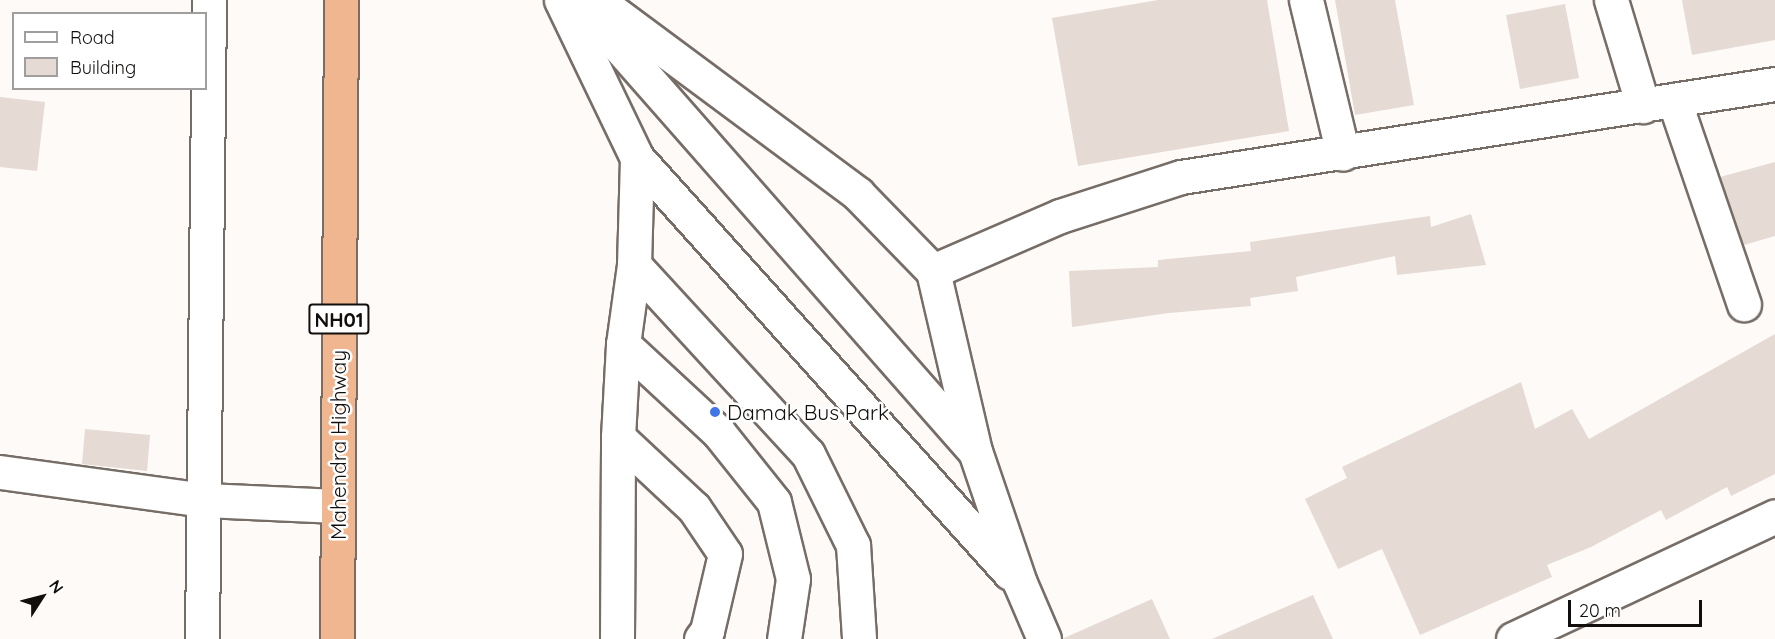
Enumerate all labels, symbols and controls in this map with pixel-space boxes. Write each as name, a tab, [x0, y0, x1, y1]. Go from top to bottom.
legend	[12, 12, 207, 90]
text: Road	[70, 26, 115, 49]
text: Building	[70, 56, 136, 79]
road number: NH01	[308, 302, 370, 336]
street label: Mahendra Highway	[325, 350, 351, 540]
place label: Damak Bus Park	[727, 399, 889, 425]
marker: Damak Bus Park	[708, 405, 722, 419]
north arrow	[12, 567, 72, 627]
text: N	[45, 576, 68, 597]
scale bar	[1571, 588, 1704, 626]
text: 20 m	[1579, 599, 1621, 622]

